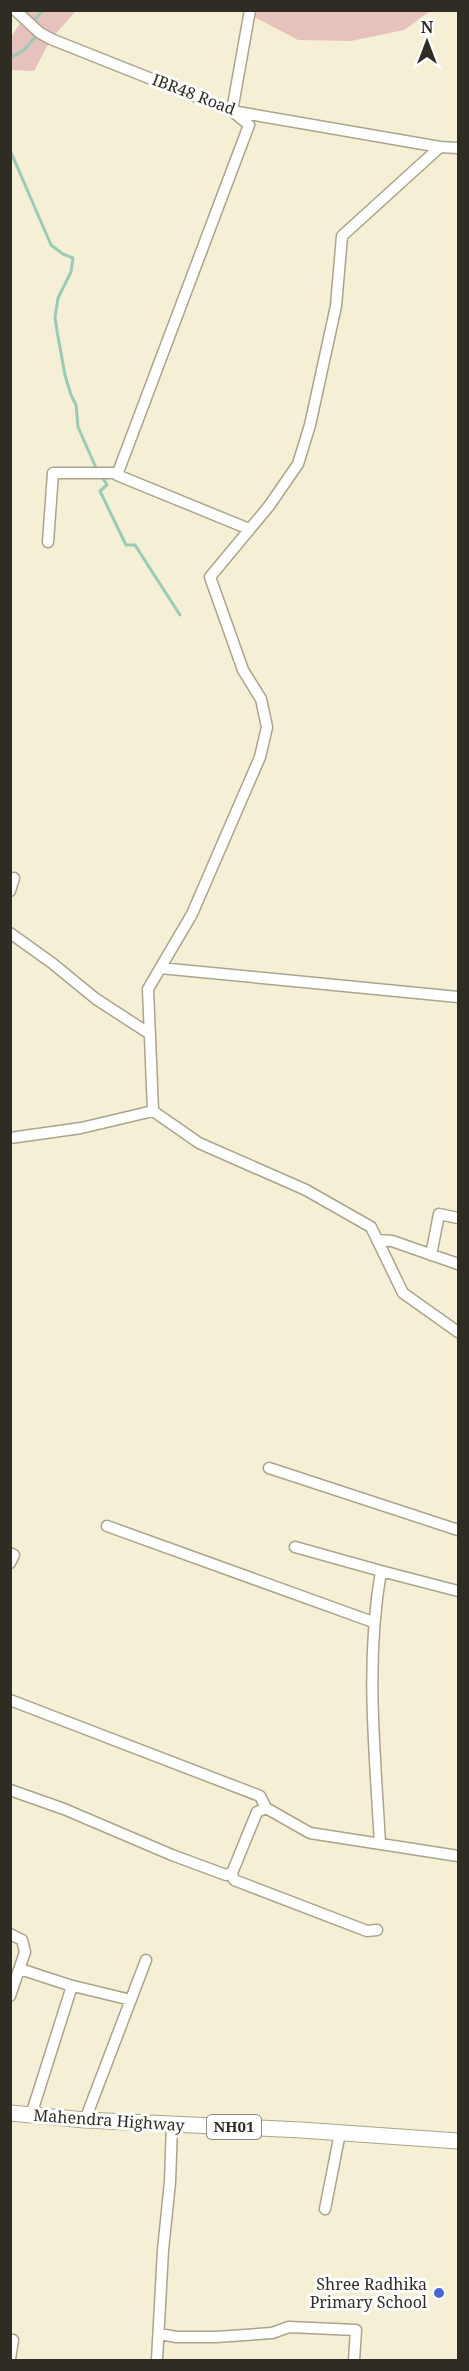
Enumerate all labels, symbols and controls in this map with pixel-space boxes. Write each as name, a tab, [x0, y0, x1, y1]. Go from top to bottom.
north arrow	[397, 12, 457, 72]
text: N	[421, 16, 434, 38]
street label: IBR48 Road	[149, 68, 239, 120]
street label: Mahendra Highway	[33, 2104, 186, 2136]
road number: NH01	[207, 2115, 261, 2139]
place label: Shree Radhika Primary School	[310, 2273, 427, 2313]
marker: Shree Radhika Primary School	[432, 2286, 446, 2300]

